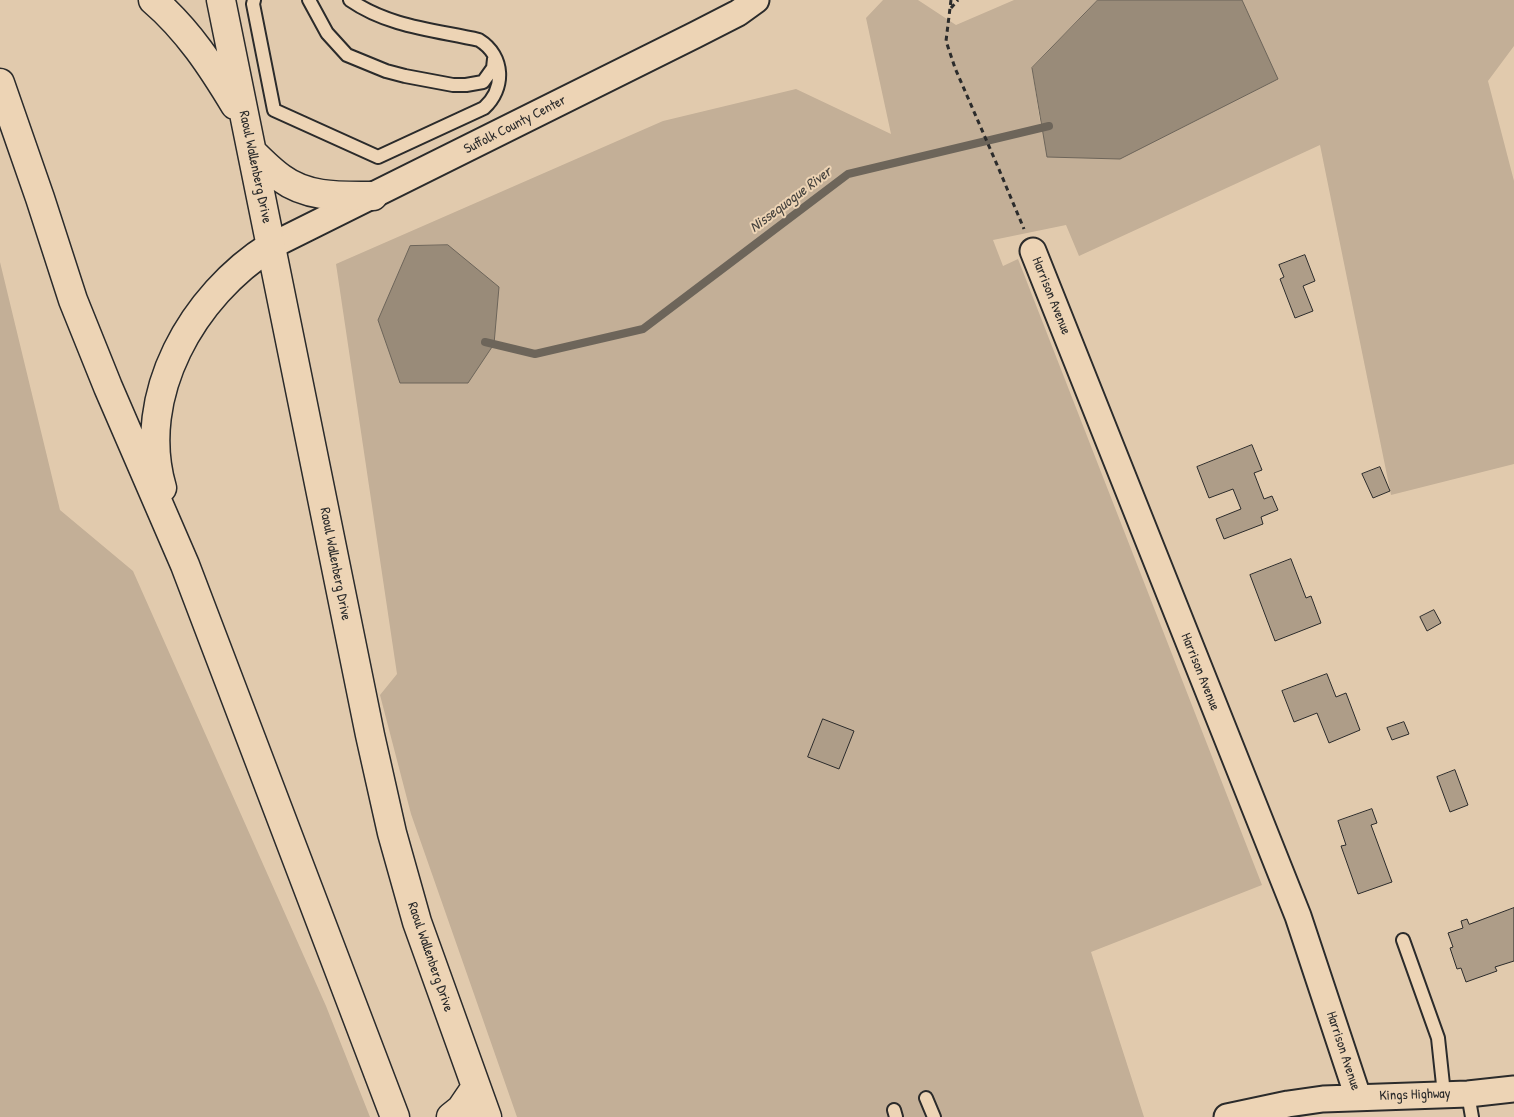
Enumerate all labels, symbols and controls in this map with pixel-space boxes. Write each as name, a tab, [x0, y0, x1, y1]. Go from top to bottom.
street label: Suffolk County Center	[461, 92, 569, 158]
street label: Raoul Wallenberg Drive	[235, 109, 275, 225]
water label: Nissequogue River	[747, 163, 835, 237]
street label: Harrison Avenue	[1028, 255, 1074, 337]
street label: Raoul Wallenberg Drive	[316, 506, 354, 622]
street label: Harrison Avenue	[1177, 631, 1223, 713]
street label: Raoul Wallenberg Drive	[403, 900, 457, 1014]
street label: Harrison Avenue	[1322, 1009, 1364, 1093]
street label: Kings Highway	[1379, 1085, 1451, 1105]

